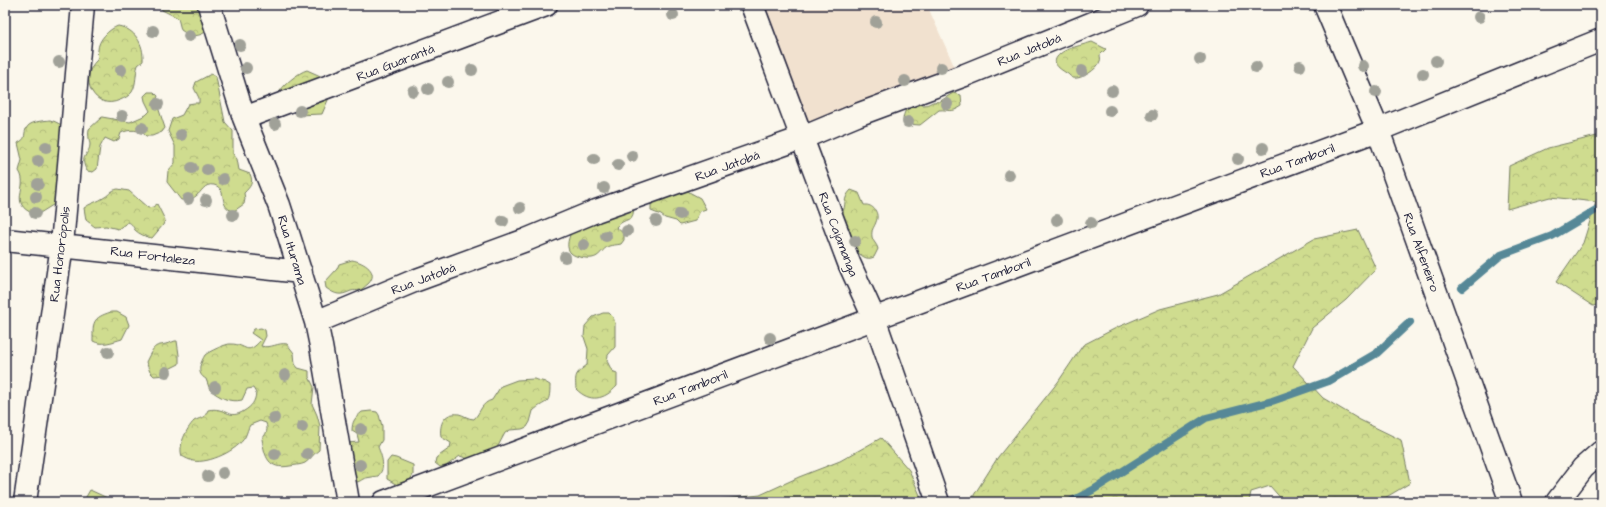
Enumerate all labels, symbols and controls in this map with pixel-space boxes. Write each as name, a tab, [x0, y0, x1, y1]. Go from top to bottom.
street label: Rua Jatobá	[995, 29, 1064, 71]
street label: Rua Guarantá	[354, 40, 437, 86]
street label: Rua Tamboril	[1257, 139, 1337, 183]
street label: Rua Jatobá	[692, 146, 763, 186]
street label: Rua Cajamanga	[813, 190, 863, 280]
street label: Rua Honorópolis	[45, 205, 75, 303]
street label: Rua Alfeneiro	[1398, 210, 1444, 295]
street label: Rua Iturama	[273, 213, 311, 288]
street label: Rua Fortaleza	[110, 242, 197, 270]
street label: Rua Tamboril	[953, 253, 1033, 297]
street label: Rua Jatobá	[389, 258, 459, 299]
street label: Rua Tamboril	[651, 365, 730, 410]

